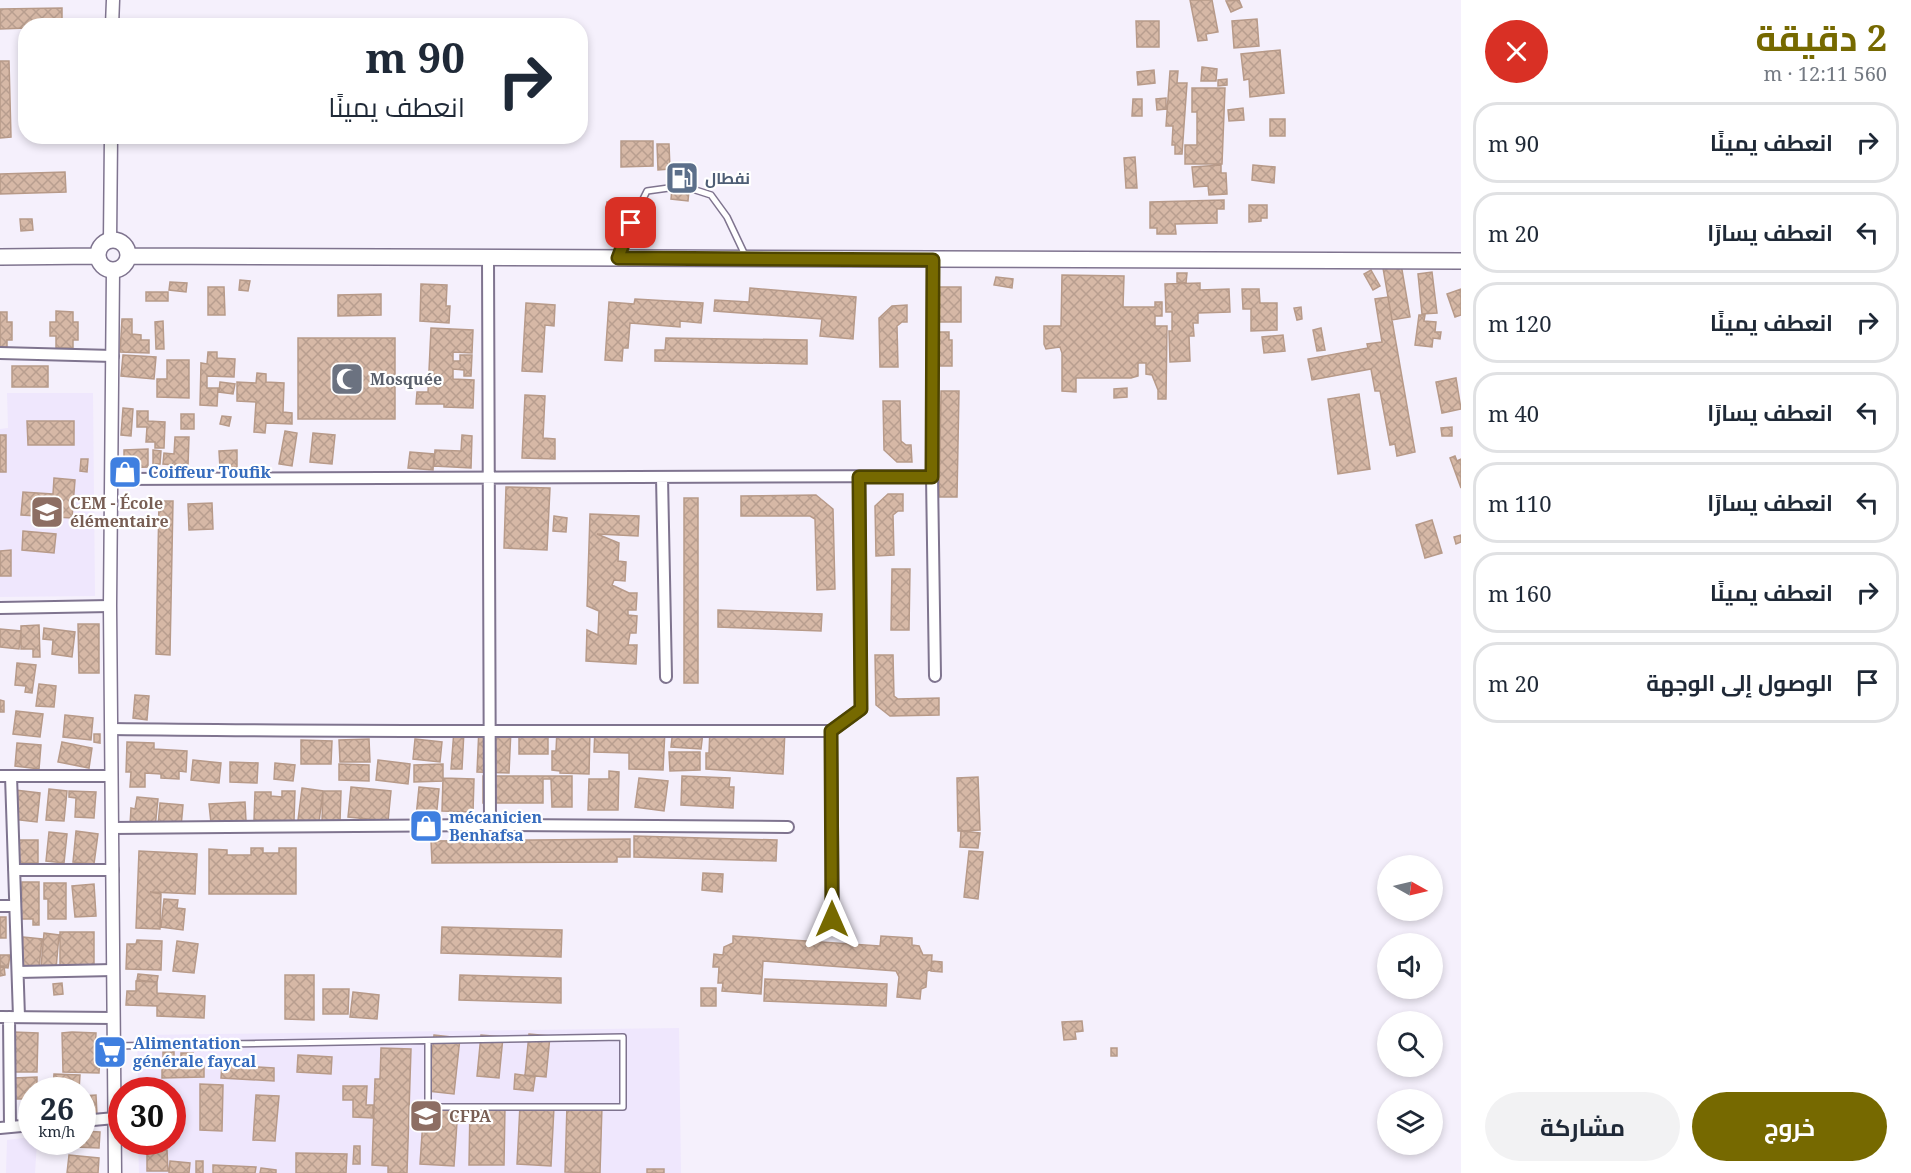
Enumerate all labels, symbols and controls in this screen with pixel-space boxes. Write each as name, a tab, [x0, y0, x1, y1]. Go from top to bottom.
text: 2 دقيقة	[1756, 13, 1887, 62]
button: close	[1485, 20, 1548, 83]
text: 90 m	[365, 28, 465, 85]
icon: right	[486, 42, 564, 120]
text: 560 m · 12:11	[1764, 60, 1887, 87]
text: انعطف يمينًا	[328, 88, 465, 125]
icon: right	[1851, 126, 1884, 159]
text: انعطف يمينًا	[1710, 127, 1833, 157]
text: 90 m	[1488, 128, 1539, 158]
fuel station icon: نفطال	[664, 160, 700, 196]
place label: نفطال	[705, 167, 750, 189]
pin	[605, 197, 656, 248]
icon: arrive	[614, 206, 647, 239]
icon: left	[1851, 216, 1884, 249]
text: انعطف يسارًا	[1707, 217, 1833, 247]
text: 20 m	[1488, 218, 1539, 248]
icon: right	[1851, 306, 1884, 339]
text: انعطف يمينًا	[1710, 307, 1833, 337]
text: 120 m	[1488, 308, 1551, 338]
mosque icon: Mosquée	[329, 361, 365, 397]
place label: Mosquée	[370, 368, 442, 390]
icon: left	[1851, 396, 1884, 429]
text: انعطف يسارًا	[1707, 397, 1833, 427]
text: 40 m	[1488, 398, 1539, 428]
shop icon: Coiffeur Toufik	[107, 454, 143, 490]
place label: Coiffeur Toufik	[148, 461, 272, 483]
icon: left	[1851, 486, 1884, 519]
text: انعطف يسارًا	[1707, 487, 1833, 517]
text: 110 m	[1488, 488, 1551, 518]
place label: CEM - École élémentaire	[70, 492, 169, 532]
school or university icon: CEM - École élémentaire	[29, 494, 65, 530]
icon: right	[1851, 576, 1884, 609]
text: انعطف يمينًا	[1710, 577, 1833, 607]
text: 160 m	[1488, 578, 1551, 608]
icon: arrive	[1851, 666, 1884, 699]
text: الوصول إلى الوجهة	[1646, 667, 1833, 697]
text: 20 m	[1488, 668, 1539, 698]
place label: mécanicien Benhafsa	[449, 806, 542, 846]
shop icon: mécanicien Benhafsa	[408, 808, 444, 844]
north arrow	[1377, 855, 1443, 921]
map controls	[1377, 855, 1443, 1155]
position arrow	[800, 887, 864, 951]
button: sound	[1377, 933, 1443, 999]
button: search	[1377, 1011, 1443, 1077]
place label: Alimentation générale faycal	[133, 1032, 257, 1072]
supermarket icon: Alimentation générale faycal	[92, 1034, 128, 1070]
speed limit sign: 30	[108, 1077, 186, 1155]
text: 26	[40, 1088, 74, 1129]
button: layers	[1377, 1089, 1443, 1155]
button: مشاركة	[1485, 1092, 1680, 1161]
button: خروج	[1692, 1092, 1887, 1161]
school or university icon: CFPA	[408, 1098, 444, 1134]
place label: CFPA	[449, 1105, 492, 1127]
text: km/h	[39, 1121, 75, 1141]

